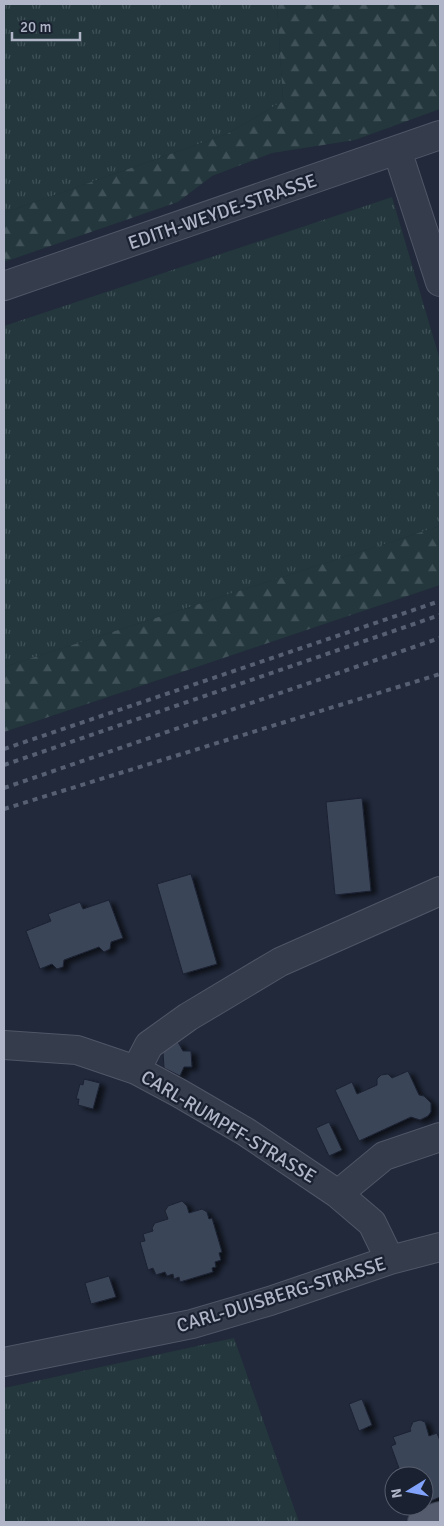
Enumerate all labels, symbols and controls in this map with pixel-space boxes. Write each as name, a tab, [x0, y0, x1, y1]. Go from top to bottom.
scale bar	[12, 10, 80, 42]
text: 20 m	[20, 18, 51, 36]
street label: EDITH-WEYDE-STRASSE	[125, 168, 320, 256]
street label: CARL-RUMPFF-STRASSE	[136, 1065, 321, 1189]
street label: CARL-DUISBERG-STRASSE	[174, 1252, 389, 1338]
north arrow	[384, 1466, 434, 1516]
text: N	[387, 1487, 406, 1499]

